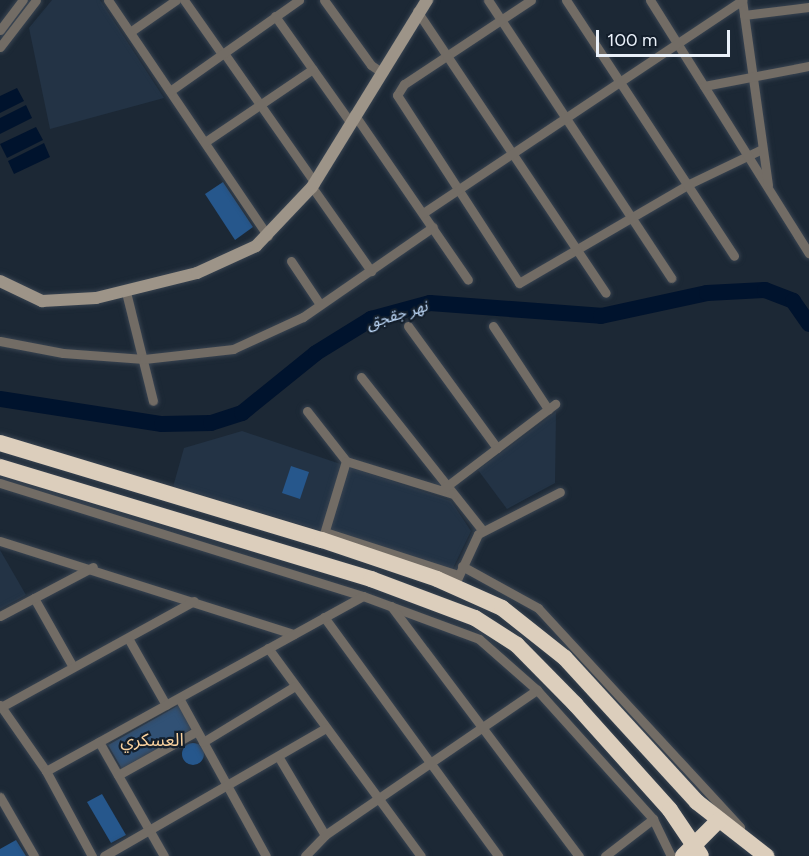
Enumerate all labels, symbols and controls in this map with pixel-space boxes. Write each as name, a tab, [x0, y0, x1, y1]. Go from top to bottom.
scale bar	[599, 18, 732, 56]
text: 100 m	[607, 29, 657, 51]
water label: نهر جقجق	[364, 297, 430, 333]
district label: العسكري	[120, 729, 184, 751]

